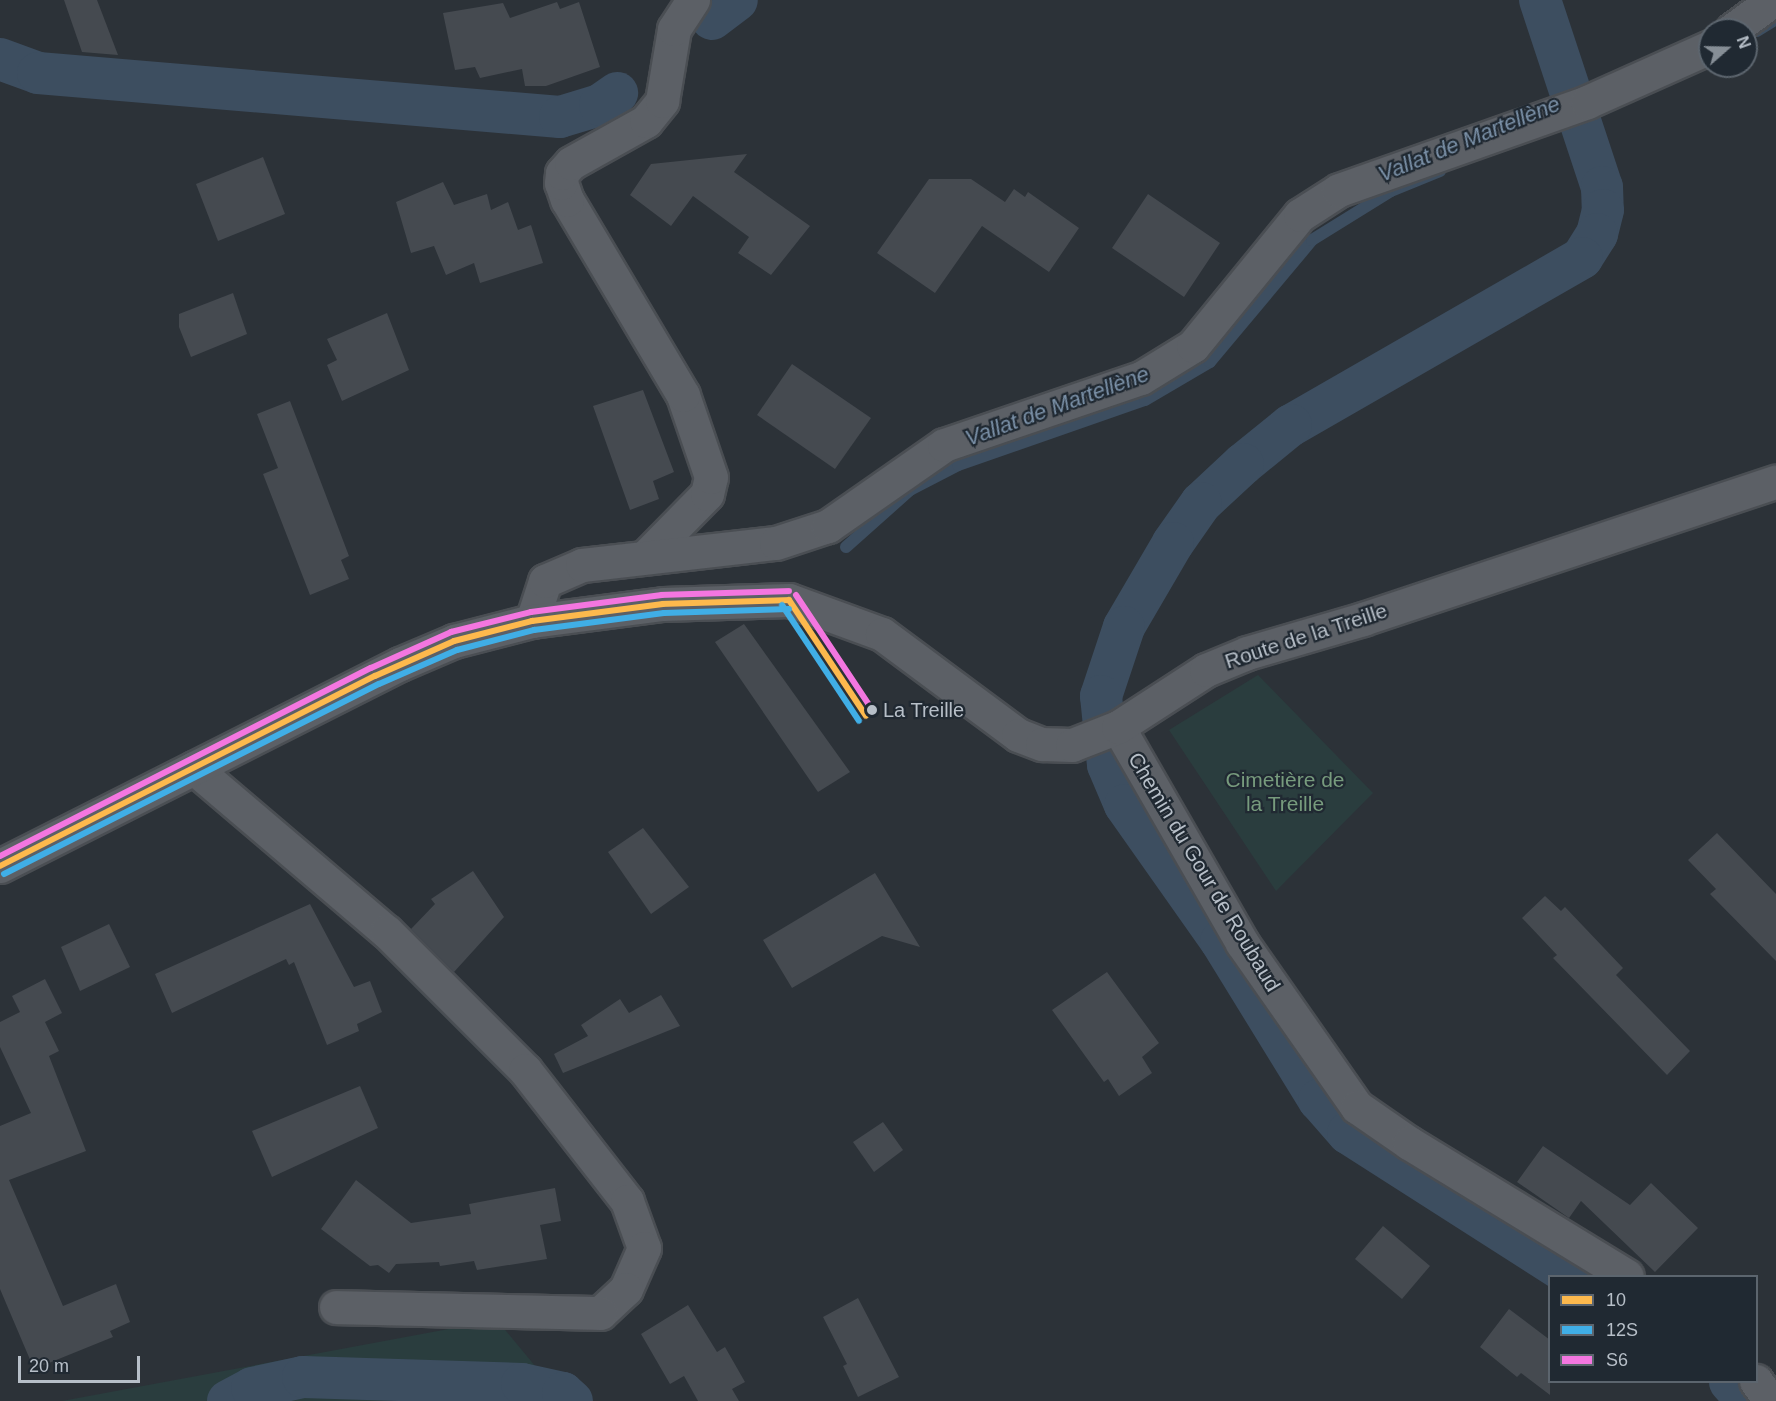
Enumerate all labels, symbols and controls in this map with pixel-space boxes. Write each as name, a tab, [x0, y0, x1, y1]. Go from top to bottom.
north arrow	[1698, 18, 1758, 78]
text: N	[1734, 34, 1753, 51]
water label: Vallat de Martellène	[1374, 90, 1564, 188]
water label: Vallat de Martellène	[962, 360, 1152, 452]
street label: Route de la Treille	[1221, 598, 1391, 674]
place label: La Treille	[883, 698, 965, 722]
marker: La Treille	[866, 704, 878, 716]
street label: Chemin du Gour de Roubaud	[1123, 748, 1285, 996]
park label: Cimetière de la Treille	[1225, 767, 1345, 817]
legend	[1548, 1275, 1758, 1383]
text: 10	[1606, 1290, 1626, 1310]
text: 12S	[1606, 1320, 1638, 1340]
scale bar	[21, 1344, 142, 1382]
text: S6	[1606, 1350, 1628, 1370]
text: 20 m	[29, 1356, 69, 1376]

